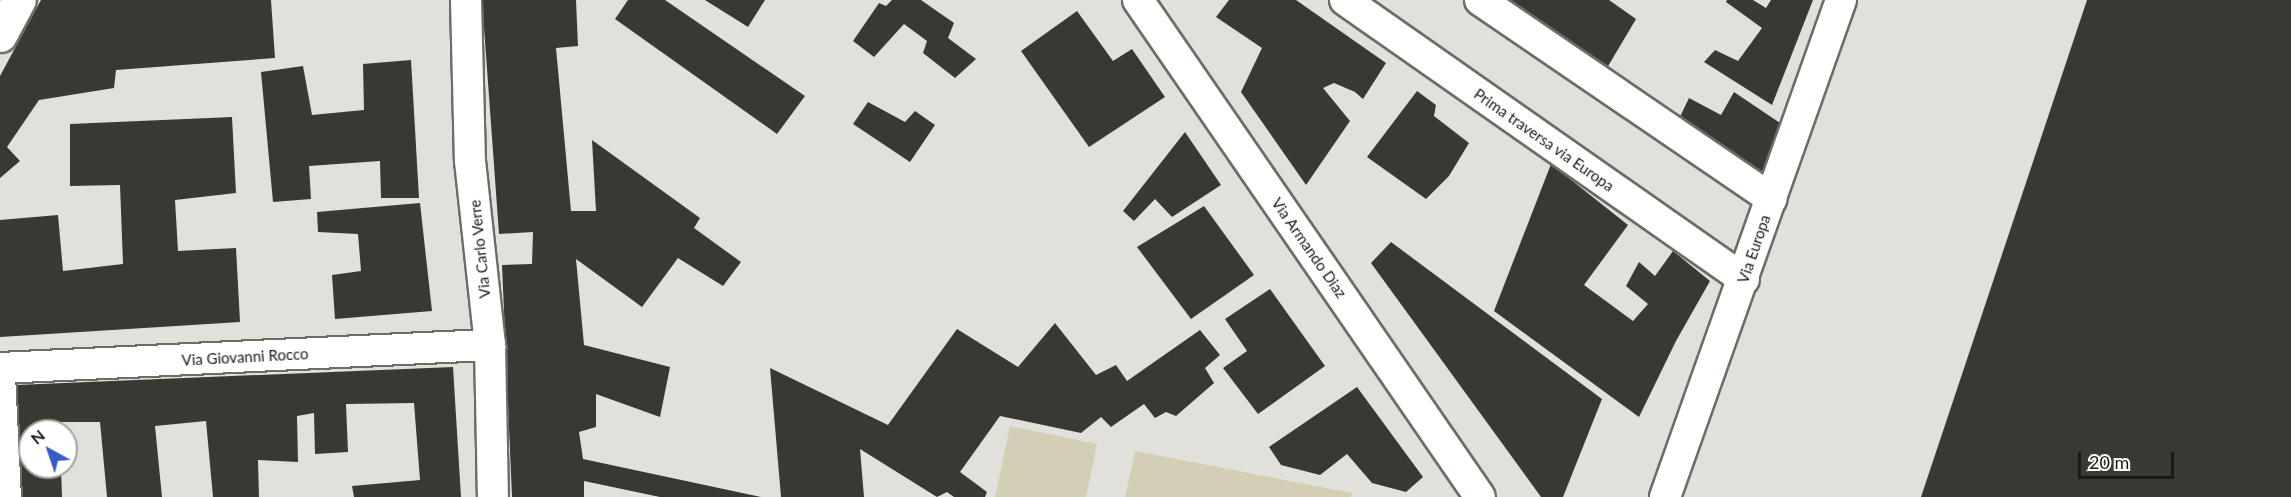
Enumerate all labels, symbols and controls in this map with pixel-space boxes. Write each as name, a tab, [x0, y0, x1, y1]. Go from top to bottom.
street label: Prima traversa via Europa	[1470, 85, 1618, 195]
street label: Via Armando Diaz	[1268, 194, 1350, 302]
street label: Via Carlo Verre	[466, 199, 494, 299]
street label: Via Europa	[1734, 212, 1774, 286]
street label: Via Giovanni Rocco	[181, 345, 309, 369]
north arrow	[18, 419, 78, 479]
text: N	[27, 425, 48, 448]
scale bar	[2081, 440, 2177, 478]
text: 20 m	[2089, 451, 2129, 473]

